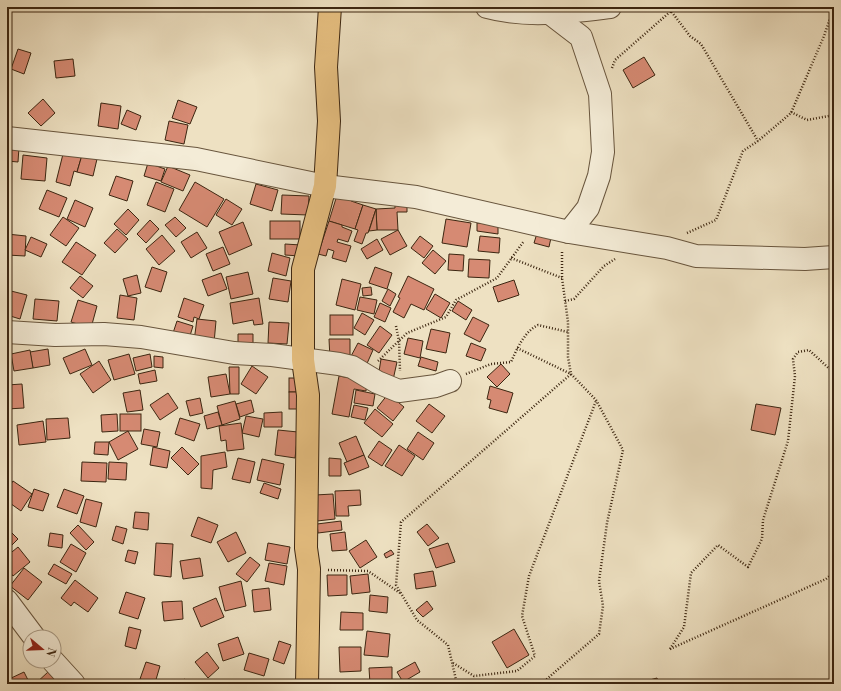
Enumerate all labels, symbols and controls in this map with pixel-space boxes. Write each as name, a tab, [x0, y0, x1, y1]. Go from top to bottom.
north arrow	[22, 629, 62, 669]
text: N	[42, 646, 59, 659]

